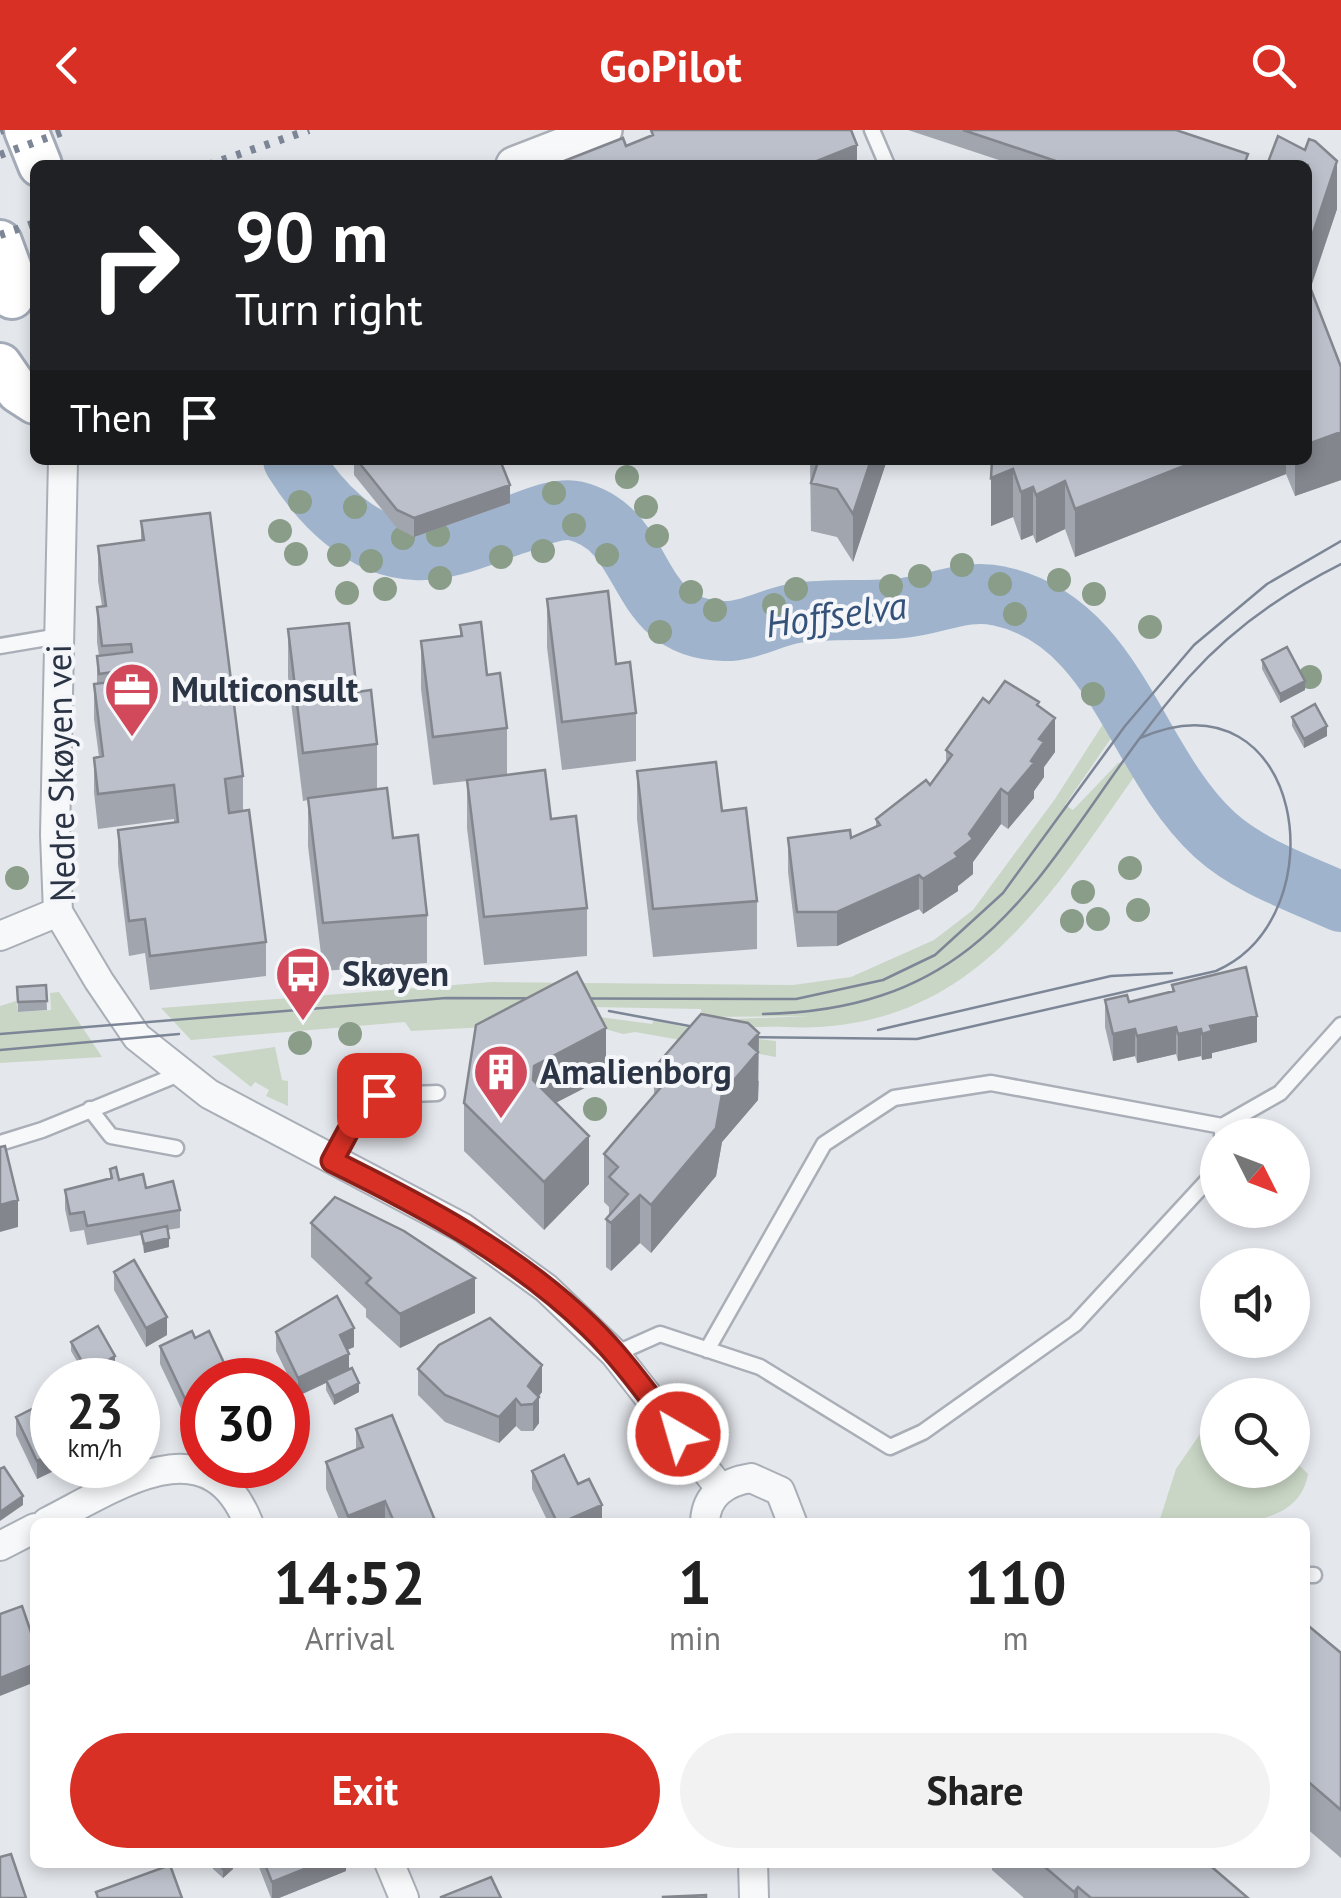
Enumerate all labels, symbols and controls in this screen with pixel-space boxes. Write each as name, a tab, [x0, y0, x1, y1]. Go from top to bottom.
text: GoPilot	[599, 36, 742, 94]
icon: back	[40, 38, 95, 93]
icon: search	[1246, 38, 1301, 93]
text: 90 m	[235, 191, 388, 281]
icon: right	[70, 200, 200, 330]
text: Turn right	[235, 279, 423, 337]
icon: arrive	[172, 390, 227, 445]
text: Then	[70, 393, 152, 442]
water label: Hoffselva	[762, 579, 910, 648]
street label: Nedre Skøyen vei	[35, 644, 85, 902]
office icon: Multiconsult	[102, 660, 162, 739]
place label: Multiconsult	[171, 666, 359, 712]
bus stop icon: Skøyen	[273, 944, 333, 1023]
place label: Skøyen	[342, 950, 449, 996]
building icon: Amalienborg	[471, 1042, 531, 1121]
place label: Amalienborg	[540, 1048, 732, 1094]
pin	[337, 1053, 422, 1138]
icon: arrive	[352, 1068, 407, 1123]
north arrow	[1200, 1118, 1310, 1228]
map controls	[1200, 1118, 1310, 1488]
button: sound	[1200, 1248, 1310, 1358]
speed limit sign: 30	[180, 1358, 310, 1488]
text: 23	[67, 1378, 123, 1443]
button: search	[1200, 1378, 1310, 1488]
position arrow	[626, 1382, 730, 1486]
text: km/h	[68, 1432, 122, 1464]
text: 14:52	[273, 1543, 426, 1621]
text: 1	[678, 1543, 712, 1621]
text: 110	[965, 1543, 1067, 1621]
text: Arrival	[305, 1617, 394, 1659]
text: min	[669, 1617, 721, 1659]
text: m	[1003, 1617, 1029, 1659]
button: Exit	[70, 1733, 660, 1848]
button: Share	[680, 1733, 1270, 1848]

